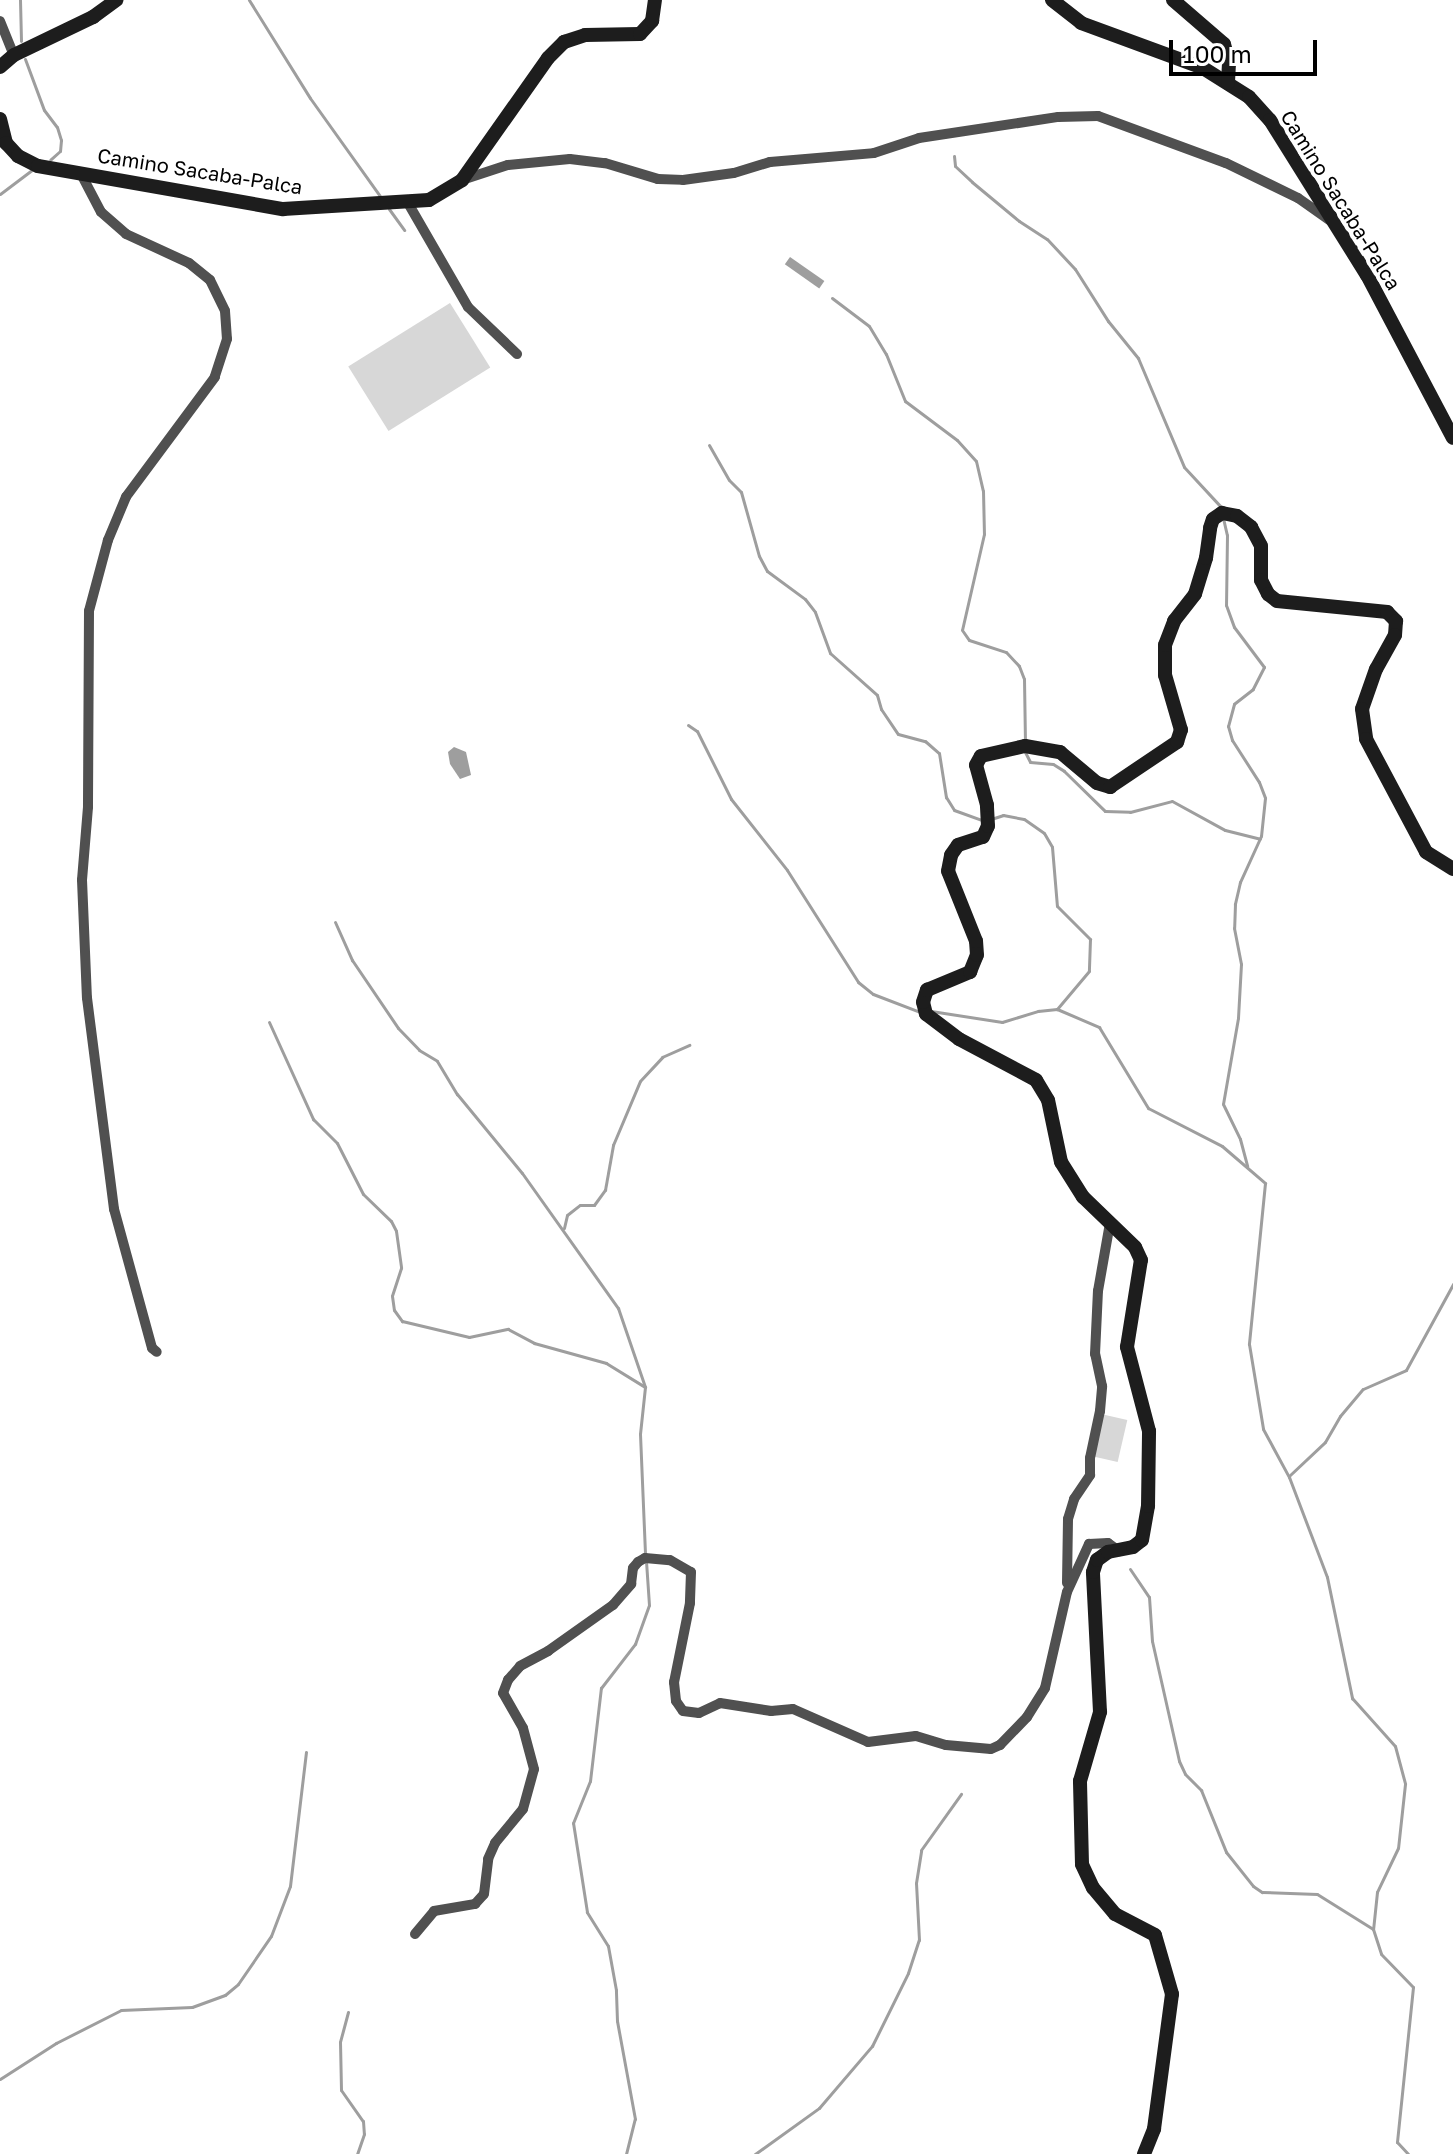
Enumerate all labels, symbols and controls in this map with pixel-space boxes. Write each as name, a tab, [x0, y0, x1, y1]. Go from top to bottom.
scale bar	[1173, 24, 1321, 74]
text: 100 m	[1183, 39, 1252, 68]
street label: Camino Sacaba-Palca	[1276, 106, 1406, 294]
street label: Camino Sacaba-Palca	[96, 143, 304, 199]

